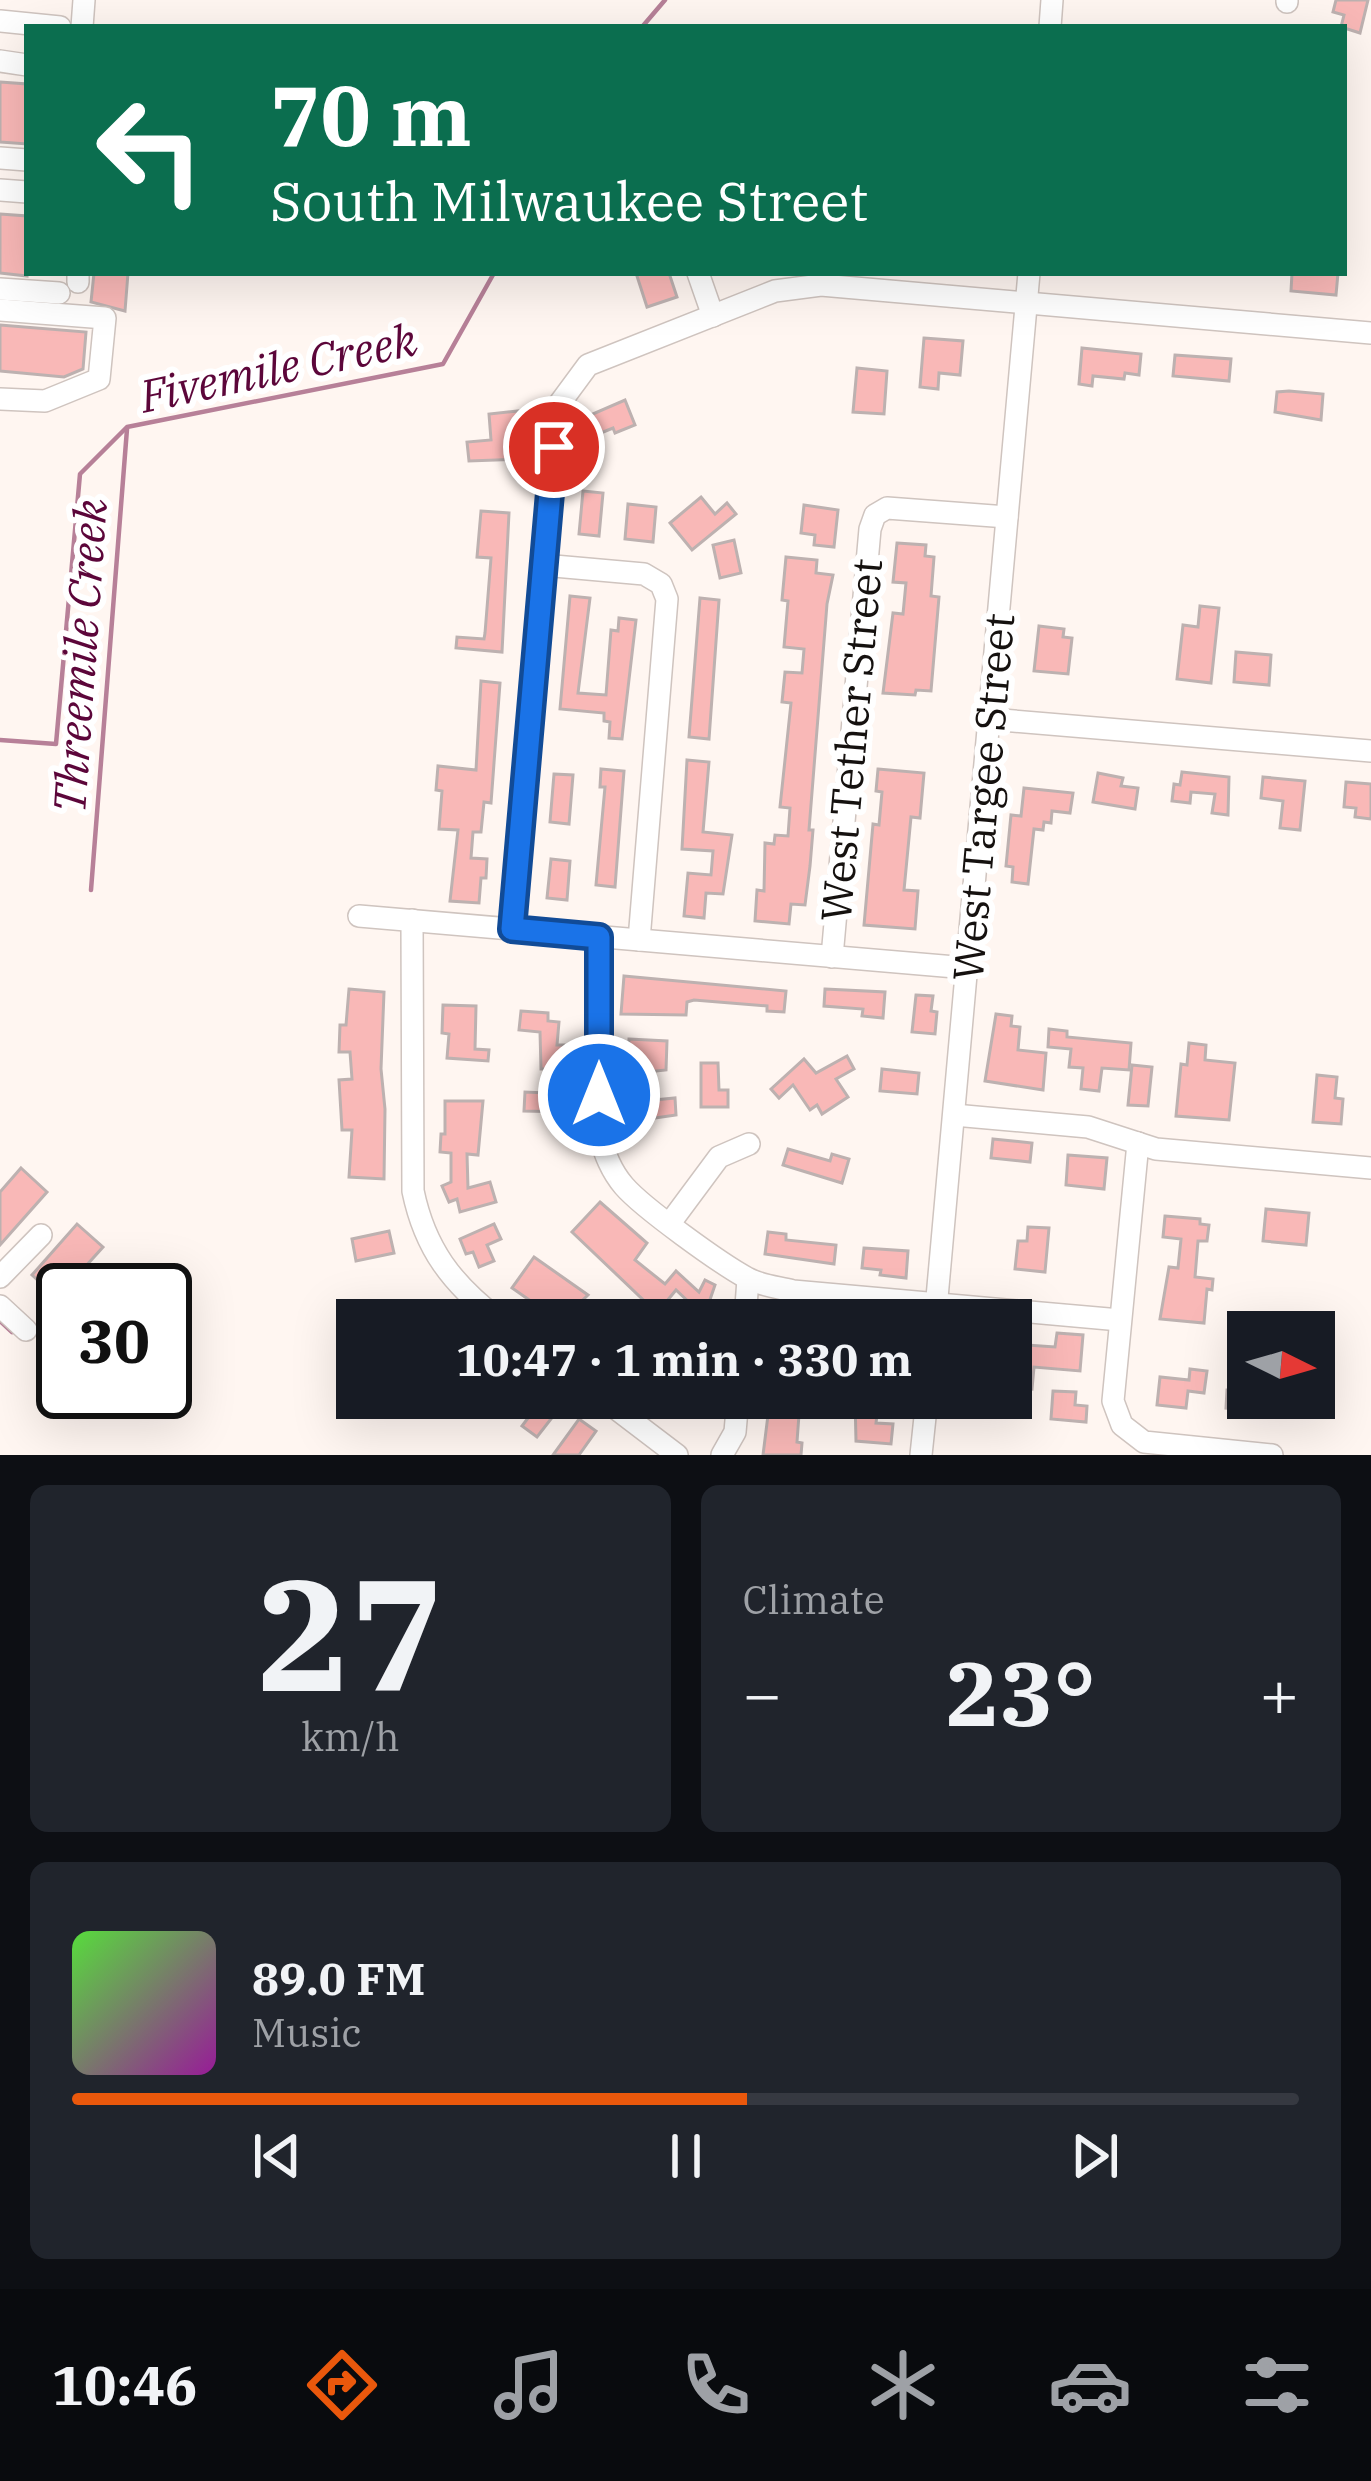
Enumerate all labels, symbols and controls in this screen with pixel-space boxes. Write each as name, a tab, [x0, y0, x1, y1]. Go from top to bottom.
text: 70 m	[270, 60, 472, 169]
icon: left	[72, 72, 228, 228]
text: South Milwaukee Street	[270, 166, 868, 236]
water label: Fivemile Creek	[133, 309, 422, 425]
pin	[503, 396, 605, 498]
icon: arrive	[521, 414, 587, 480]
water label: Threemile Creek	[39, 497, 119, 815]
street label: West Tether Street	[808, 556, 894, 924]
street label: West Targee Street	[940, 611, 1026, 983]
position arrow	[536, 1032, 662, 1158]
speed limit sign: 30	[36, 1263, 192, 1419]
north arrow	[1227, 1311, 1335, 1419]
map controls	[1227, 1311, 1335, 1419]
text: 10:47 · 1 min · 330 m	[456, 1330, 912, 1388]
text: 27	[257, 1531, 444, 1734]
text: Climate	[743, 1574, 885, 1625]
text: 23°	[946, 1634, 1096, 1751]
text: −	[743, 1650, 782, 1736]
text: +	[1259, 1650, 1299, 1736]
text: km/h	[301, 1711, 400, 1762]
text: 89.0 FM	[252, 1949, 425, 2007]
text: Music	[252, 2007, 362, 2058]
icon: previous	[244, 2123, 310, 2189]
icon: pause	[653, 2123, 719, 2189]
icon: next	[1062, 2123, 1128, 2189]
icon: directions	[300, 2343, 384, 2427]
icon: music	[487, 2343, 571, 2427]
icon: phone	[674, 2343, 758, 2427]
icon: climate	[861, 2343, 945, 2427]
icon: car	[1048, 2343, 1132, 2427]
icon: filters	[1235, 2343, 1319, 2427]
text: 10:46	[52, 2350, 197, 2420]

